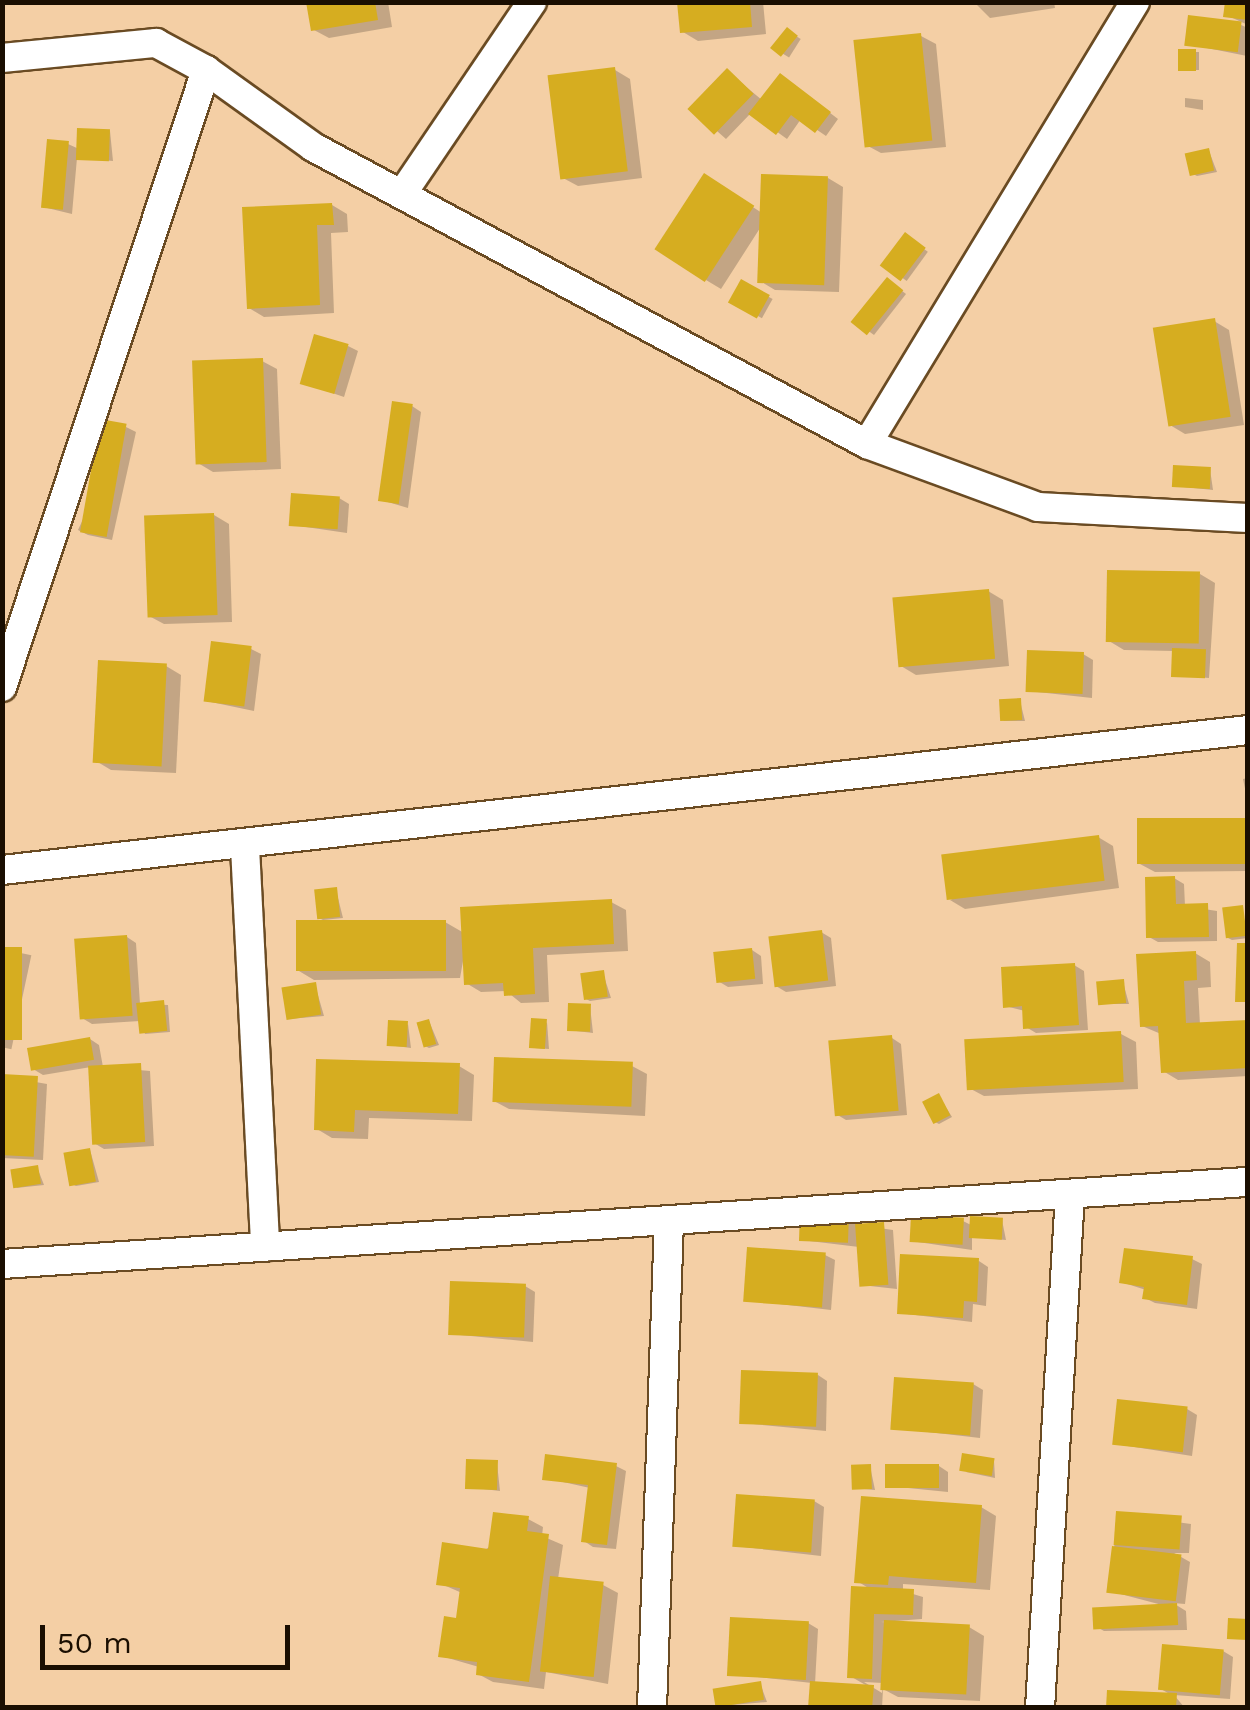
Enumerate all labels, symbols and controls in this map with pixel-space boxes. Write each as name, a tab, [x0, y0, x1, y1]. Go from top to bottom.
scale bar	[45, 1605, 295, 1667]
text: 50 m	[57, 1625, 132, 1660]

